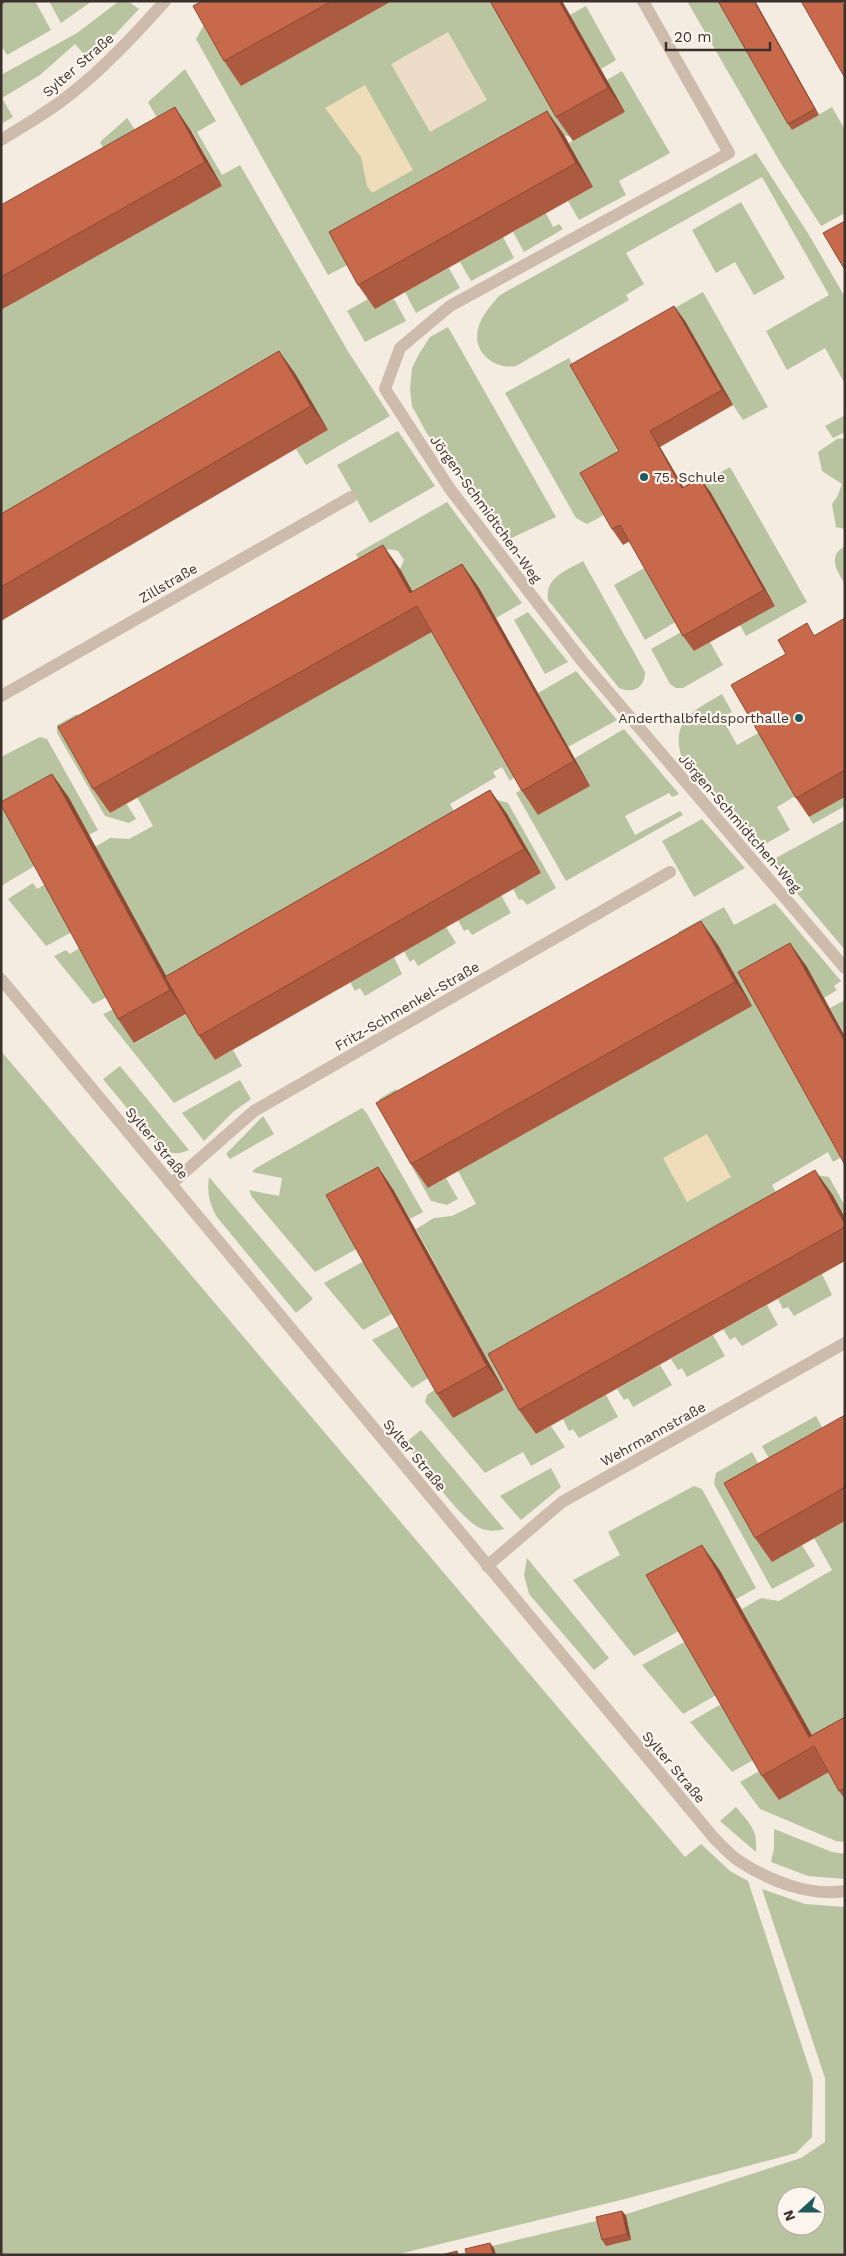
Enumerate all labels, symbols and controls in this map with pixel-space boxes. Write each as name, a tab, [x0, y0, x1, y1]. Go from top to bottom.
scale bar	[666, 20, 770, 52]
text: 20 m	[674, 28, 712, 46]
street label: Sylter Straße	[39, 30, 117, 100]
street label: Jörgen-Schmidtchen-Weg	[427, 432, 545, 586]
place label: 75. Schule	[654, 469, 725, 485]
marker: 75. Schule	[638, 471, 650, 483]
street label: Zillstraße	[136, 560, 200, 606]
place label: Anderthalbfeldsporthalle	[618, 710, 789, 726]
marker: Anderthalbfeldsporthalle	[793, 712, 805, 724]
street label: Jörgen-Schmidtchen-Weg	[676, 751, 805, 896]
street label: Fritz-Schmenkel-Straße	[332, 958, 482, 1054]
street label: Sylter Straße	[122, 1104, 192, 1182]
street label: Wehrmannstraße	[598, 1399, 708, 1469]
street label: Sylter Straße	[380, 1416, 450, 1494]
street label: Sylter Straße	[639, 1728, 709, 1806]
north arrow	[776, 2186, 826, 2236]
text: N	[780, 2208, 798, 2223]

